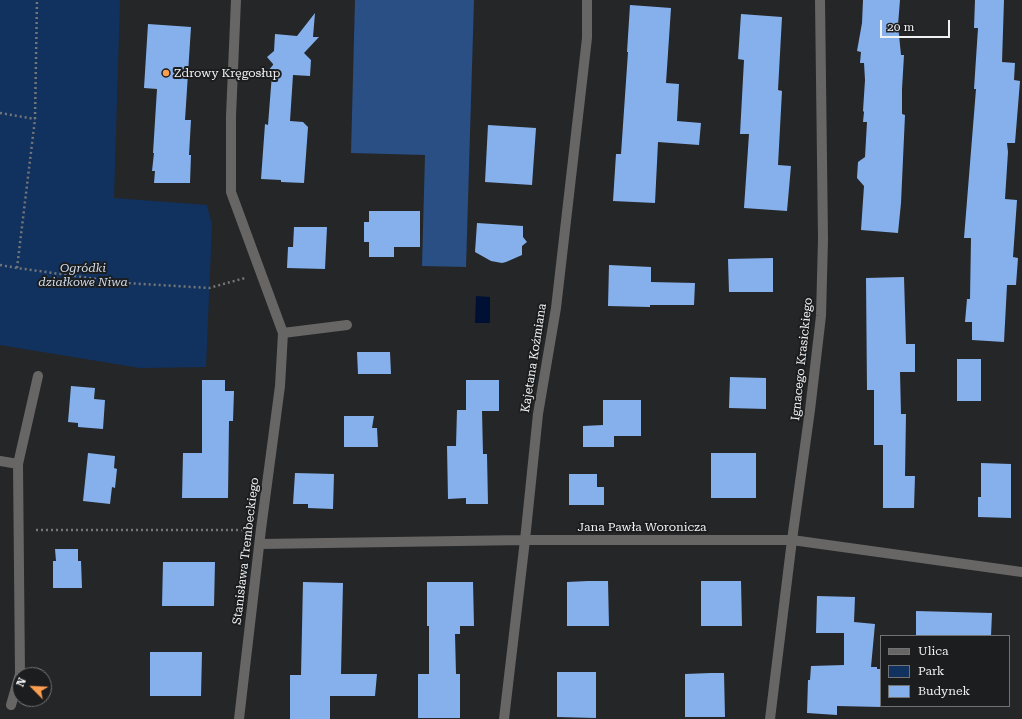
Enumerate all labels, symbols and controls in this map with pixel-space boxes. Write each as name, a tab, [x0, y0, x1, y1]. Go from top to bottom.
scale bar	[882, 12, 952, 38]
text: 20 m	[887, 20, 914, 34]
place label: Zdrowy Kręgosłup	[174, 66, 280, 80]
marker: Zdrowy Kręgosłup	[161, 68, 171, 78]
park label: Ogródki działkowe Niwa	[38, 261, 128, 289]
street label: Ignacego Krasickiego	[788, 297, 816, 421]
street label: Kajetana Koźmiana	[518, 302, 550, 414]
street label: Stanisława Trembeckiego	[230, 477, 262, 625]
street label: Jana Pawła Woronicza	[578, 520, 706, 534]
legend	[880, 635, 1010, 707]
text: Ulica	[918, 644, 948, 658]
text: Park	[918, 664, 944, 678]
north arrow	[12, 667, 52, 707]
text: N	[14, 676, 29, 689]
text: Budynek	[918, 684, 970, 698]

